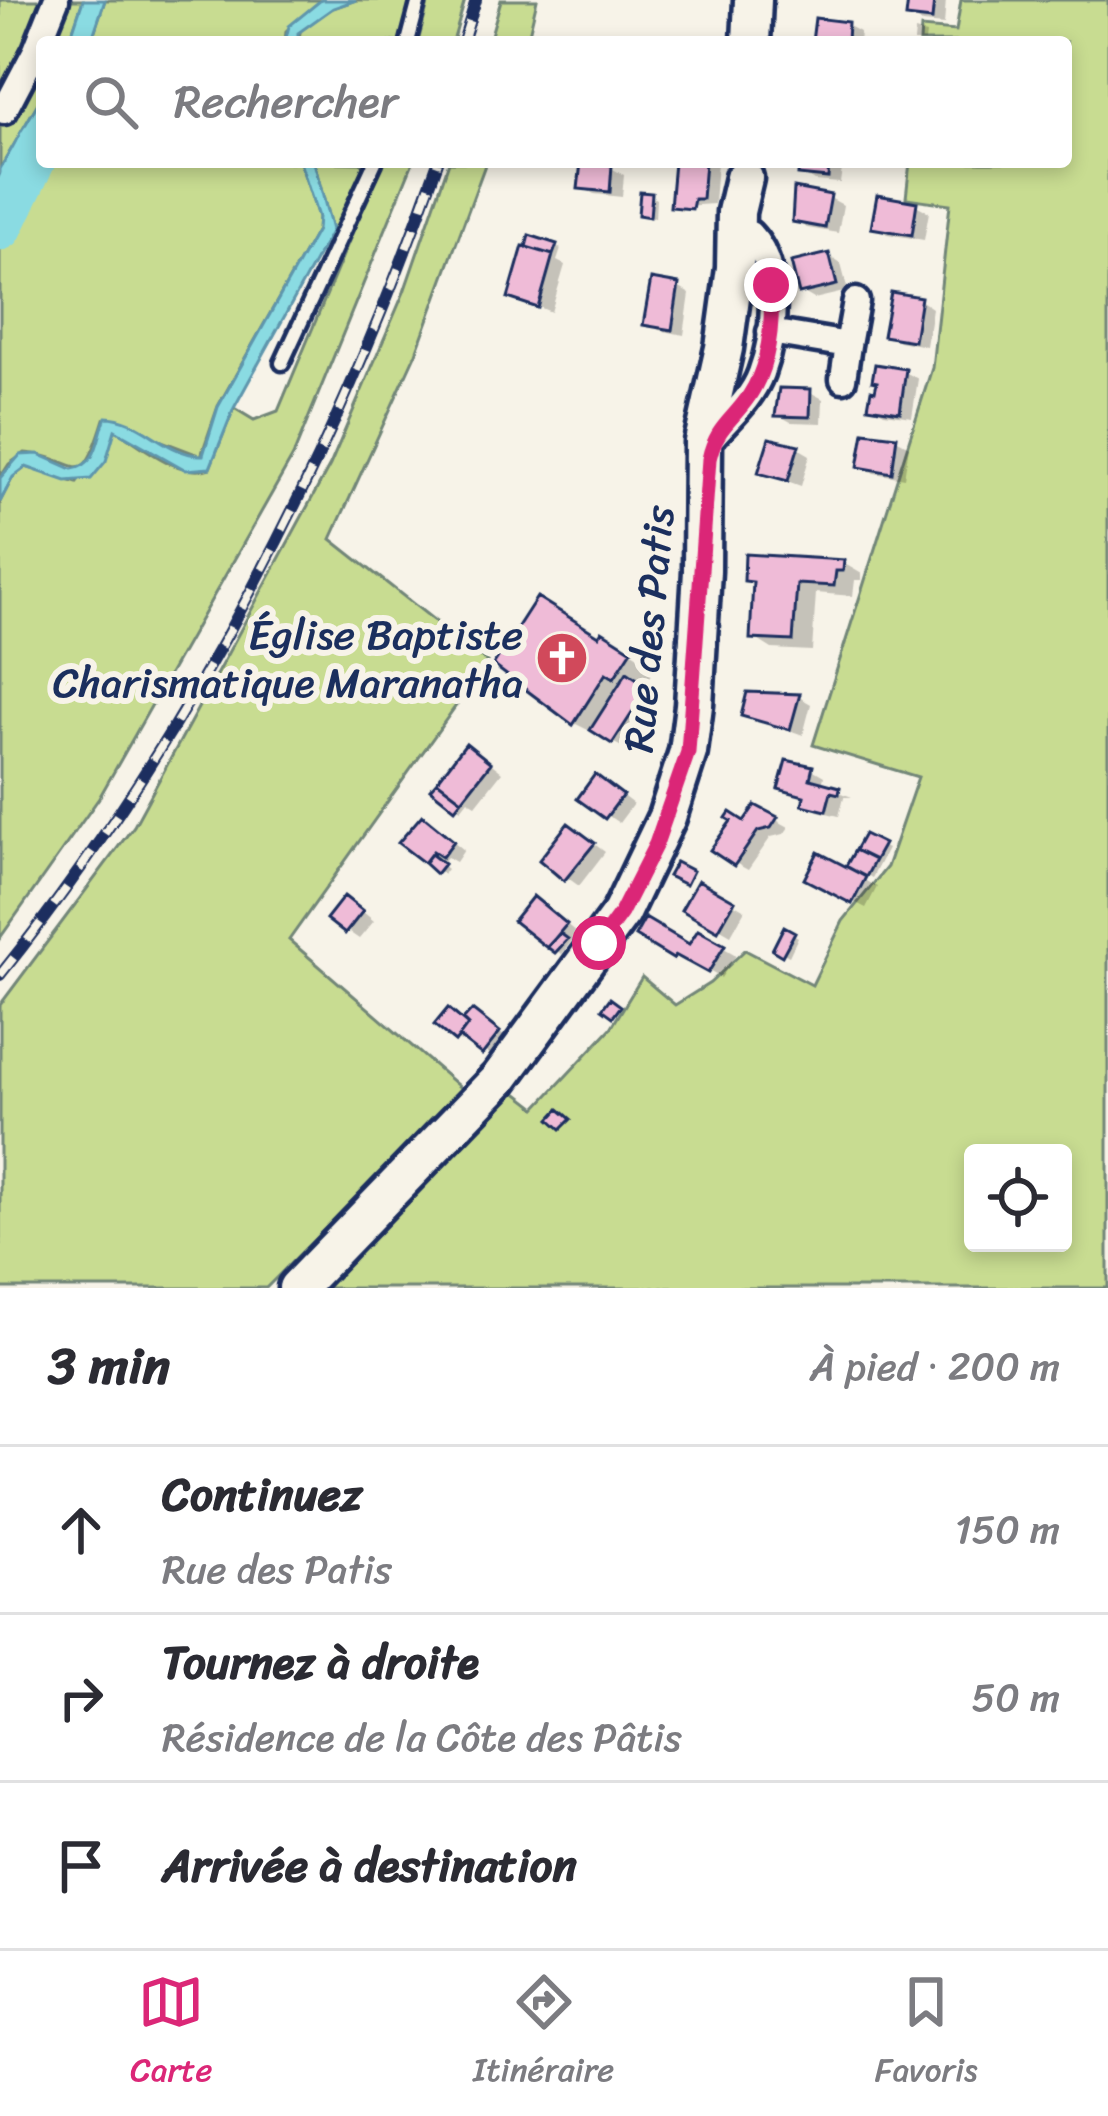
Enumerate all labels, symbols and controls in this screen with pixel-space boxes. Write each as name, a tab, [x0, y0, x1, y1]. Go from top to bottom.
search box	[36, 36, 1072, 168]
text: Rechercher	[174, 62, 398, 142]
icon: search	[78, 69, 144, 135]
route end	[744, 258, 798, 312]
street label: Rue des Patis	[601, 502, 697, 756]
place label: Église Baptiste Charismatique Maranatha	[53, 598, 523, 720]
church icon: Église Baptiste Charismatique Maranatha	[534, 630, 590, 686]
route start	[572, 916, 626, 970]
map controls	[964, 1144, 1072, 1252]
button: locate	[964, 1144, 1072, 1252]
text: 3 min	[48, 1321, 170, 1411]
text: À pied · 200 m	[810, 1332, 1060, 1401]
text: Continuez	[162, 1455, 362, 1535]
text: 150 m	[955, 1495, 1060, 1564]
icon: ahead	[48, 1497, 114, 1563]
text: Rue des Patis	[162, 1535, 392, 1604]
text: Tournez à droite	[162, 1623, 479, 1703]
text: 50 m	[971, 1663, 1060, 1732]
icon: right	[48, 1665, 114, 1731]
text: Résidence de la Côte des Pâtis	[162, 1703, 682, 1772]
text: Arrivée à destination	[162, 1826, 577, 1906]
icon: arrive	[48, 1833, 114, 1899]
tab: Carte	[130, 1969, 212, 2099]
tab: Itinéraire	[473, 1969, 614, 2099]
tab: Favoris	[875, 1969, 978, 2099]

